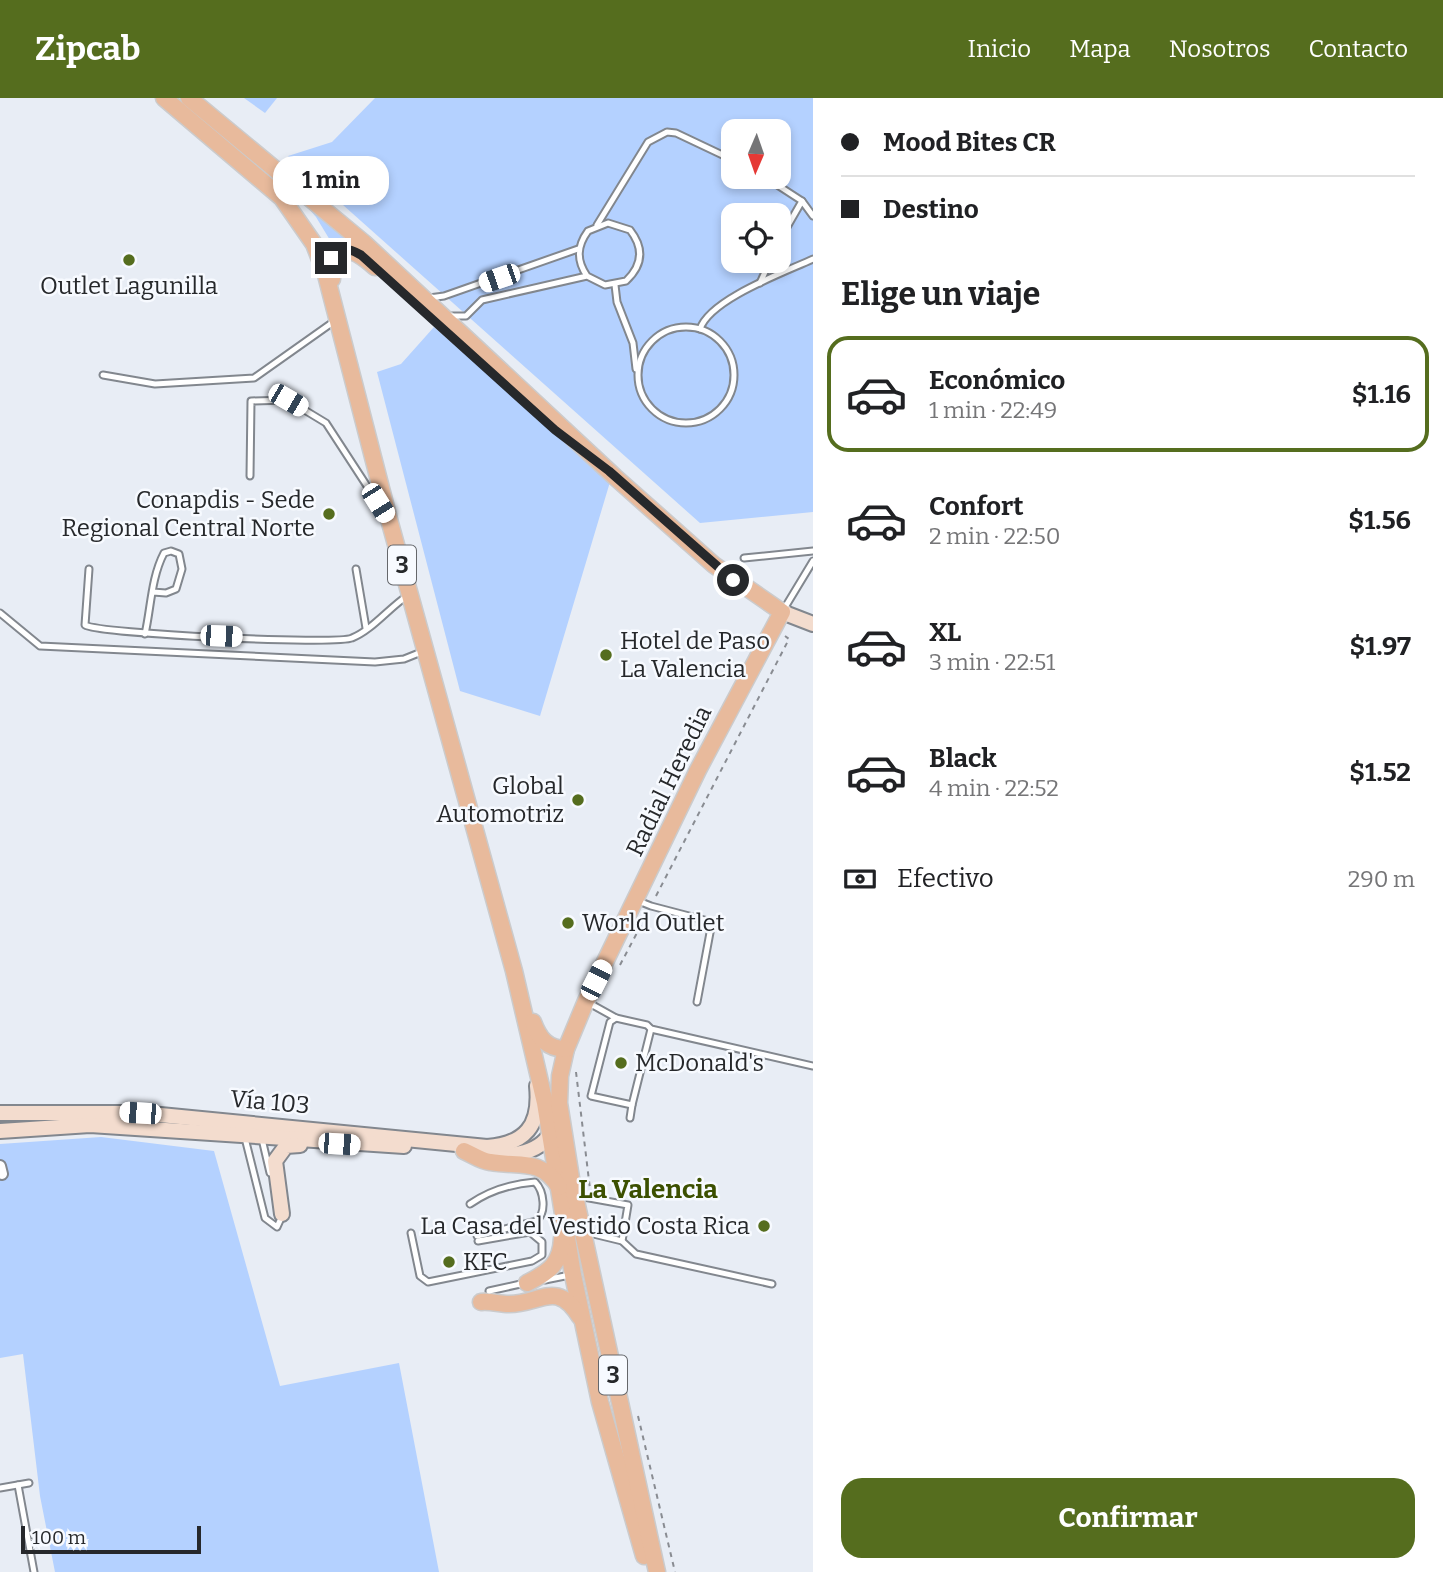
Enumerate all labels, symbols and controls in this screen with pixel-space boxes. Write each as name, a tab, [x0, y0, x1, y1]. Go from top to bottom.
text: Zipcab	[35, 29, 140, 69]
text: Inicio	[967, 35, 1031, 63]
text: Mapa	[1069, 35, 1131, 63]
text: Nosotros	[1169, 35, 1270, 63]
text: Contacto	[1308, 35, 1408, 63]
north arrow	[721, 119, 791, 189]
map controls	[721, 119, 791, 273]
text: Mood Bites CR	[883, 127, 1056, 158]
callout: 1 min	[273, 156, 389, 206]
text: 1 min	[302, 166, 360, 194]
text: Destino	[883, 194, 979, 225]
button: locate	[721, 203, 791, 273]
route end	[315, 242, 347, 274]
marker: Outlet Lagunilla	[121, 252, 137, 268]
car	[476, 261, 523, 295]
place label: Outlet Lagunilla	[40, 272, 218, 300]
text: Elige un viaje	[841, 275, 1040, 313]
icon: car	[845, 363, 908, 426]
text: Económico	[929, 365, 1065, 396]
text: $1.16	[1352, 379, 1411, 410]
car	[265, 380, 312, 420]
text: 1 min · 22:49	[929, 396, 1057, 424]
car	[358, 480, 399, 526]
place label: Conapdis - Sede Regional Central Norte	[61, 486, 315, 542]
icon: car	[845, 489, 908, 552]
text: Confort	[929, 491, 1024, 522]
text: $1.56	[1348, 505, 1411, 536]
marker: Conapdis - Sede Regional Central Norte	[321, 506, 337, 522]
text: 2 min · 22:50	[929, 522, 1060, 550]
road number: 3	[388, 545, 416, 584]
route start	[717, 564, 749, 596]
icon: car	[845, 615, 908, 678]
text: XL	[929, 617, 961, 648]
car	[200, 625, 243, 647]
place label: Hotel de Paso La Valencia	[620, 627, 770, 683]
text: $1.97	[1349, 631, 1411, 662]
marker: Hotel de Paso La Valencia	[598, 647, 614, 663]
text: 3 min · 22:51	[929, 648, 1055, 676]
street label: Radial Heredia	[621, 701, 717, 861]
icon: car	[845, 741, 908, 804]
text: Black	[929, 743, 997, 774]
text: $1.52	[1349, 757, 1411, 788]
place label: Global Automotriz	[436, 772, 564, 828]
text: 4 min · 22:52	[929, 774, 1059, 802]
marker: Global Automotriz	[570, 792, 586, 808]
icon: cash	[841, 860, 879, 898]
text: Efectivo	[897, 863, 994, 894]
text: 290 m	[1348, 865, 1415, 893]
place label: World Outlet	[582, 909, 725, 937]
marker: World Outlet	[560, 915, 576, 931]
car	[578, 957, 615, 1003]
place label: McDonald's	[635, 1049, 764, 1077]
marker: McDonald's	[613, 1055, 629, 1071]
street label: Vía 103	[229, 1085, 311, 1119]
car	[119, 1101, 162, 1125]
car	[318, 1132, 361, 1156]
district label: La Valencia	[578, 1174, 718, 1205]
place label: La Casa del Vestido Costa Rica	[420, 1212, 750, 1240]
marker: La Casa del Vestido Costa Rica	[756, 1218, 772, 1234]
place label: KFC	[463, 1248, 508, 1276]
marker: KFC	[441, 1254, 457, 1270]
road number: 3	[599, 1356, 627, 1394]
button: Confirmar	[841, 1478, 1415, 1558]
scale bar	[21, 1523, 201, 1555]
text: 100 m	[32, 1526, 86, 1549]

